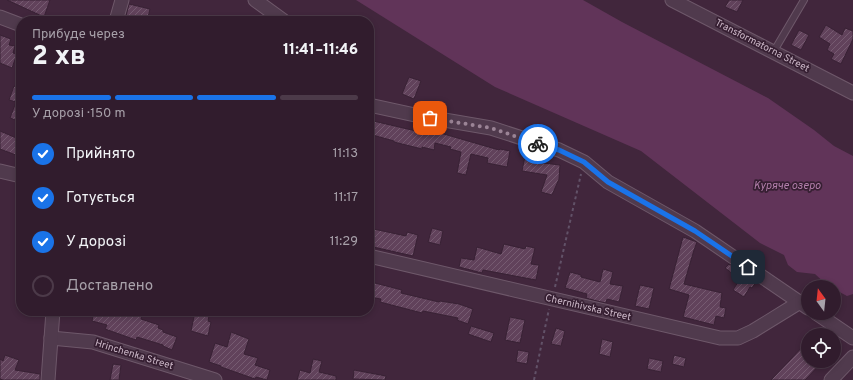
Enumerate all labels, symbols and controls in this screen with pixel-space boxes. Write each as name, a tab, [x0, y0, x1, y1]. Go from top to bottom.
street label: Transformatorna Street	[713, 17, 812, 76]
text: Прибуде через	[32, 27, 125, 43]
text: 2 хв	[32, 41, 86, 74]
text: 11:41–11:46	[283, 41, 358, 60]
pin	[413, 101, 447, 135]
text: У дорозі · 150 m	[32, 106, 125, 122]
icon: bag	[419, 107, 441, 129]
courier	[518, 124, 558, 164]
icon: bike	[527, 133, 549, 155]
icon: check	[32, 143, 54, 165]
text: Прийнято	[66, 145, 135, 164]
text: 11:13	[333, 146, 358, 162]
water label: Куряче озеро	[753, 179, 821, 193]
icon: check	[32, 187, 54, 209]
text: Готується	[66, 189, 135, 208]
text: 11:17	[334, 190, 358, 206]
icon: check	[32, 231, 54, 253]
text: У дорозі	[66, 233, 126, 252]
text: 11:29	[330, 234, 358, 250]
pin	[731, 250, 765, 284]
icon: home	[737, 256, 759, 278]
text: Доставлено	[66, 277, 153, 296]
north arrow	[801, 280, 841, 320]
map controls	[801, 280, 841, 368]
street label: Chernihivska Street	[544, 292, 632, 324]
button: locate	[801, 328, 841, 368]
street label: Hrinchenka Street	[93, 337, 175, 373]

